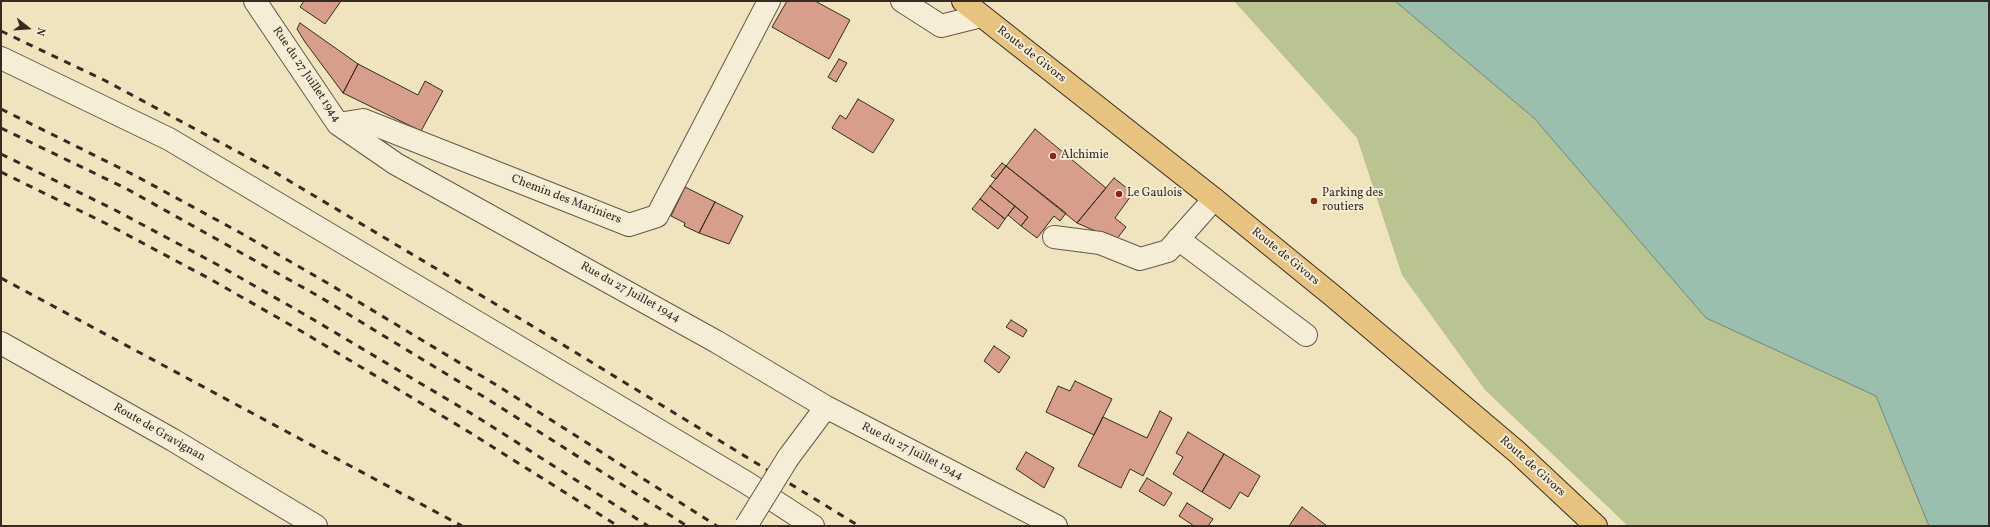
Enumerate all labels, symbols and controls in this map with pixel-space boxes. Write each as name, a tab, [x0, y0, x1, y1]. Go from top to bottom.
north arrow	[8, 8, 48, 48]
street label: Route de Givors	[994, 24, 1068, 86]
street label: Rue du 27 Juillet 1944	[269, 25, 343, 125]
text: N	[32, 26, 48, 38]
place label: Alchimie	[1061, 149, 1109, 163]
marker: Alchimie	[1048, 151, 1058, 161]
street label: Chemin des Mariniers	[509, 172, 623, 228]
place label: Le Gaulois	[1127, 187, 1182, 201]
place label: Parking des routiers	[1322, 187, 1383, 215]
marker: Le Gaulois	[1114, 189, 1124, 199]
marker: Parking des routiers	[1309, 196, 1319, 206]
street label: Route de Givors	[1248, 225, 1322, 289]
street label: Rue du 27 Juillet 1944	[577, 260, 683, 326]
street label: Route de Gravignan	[110, 401, 208, 465]
street label: Rue du 27 Juillet 1944	[859, 420, 965, 484]
street label: Route de Givors	[1496, 434, 1568, 500]

